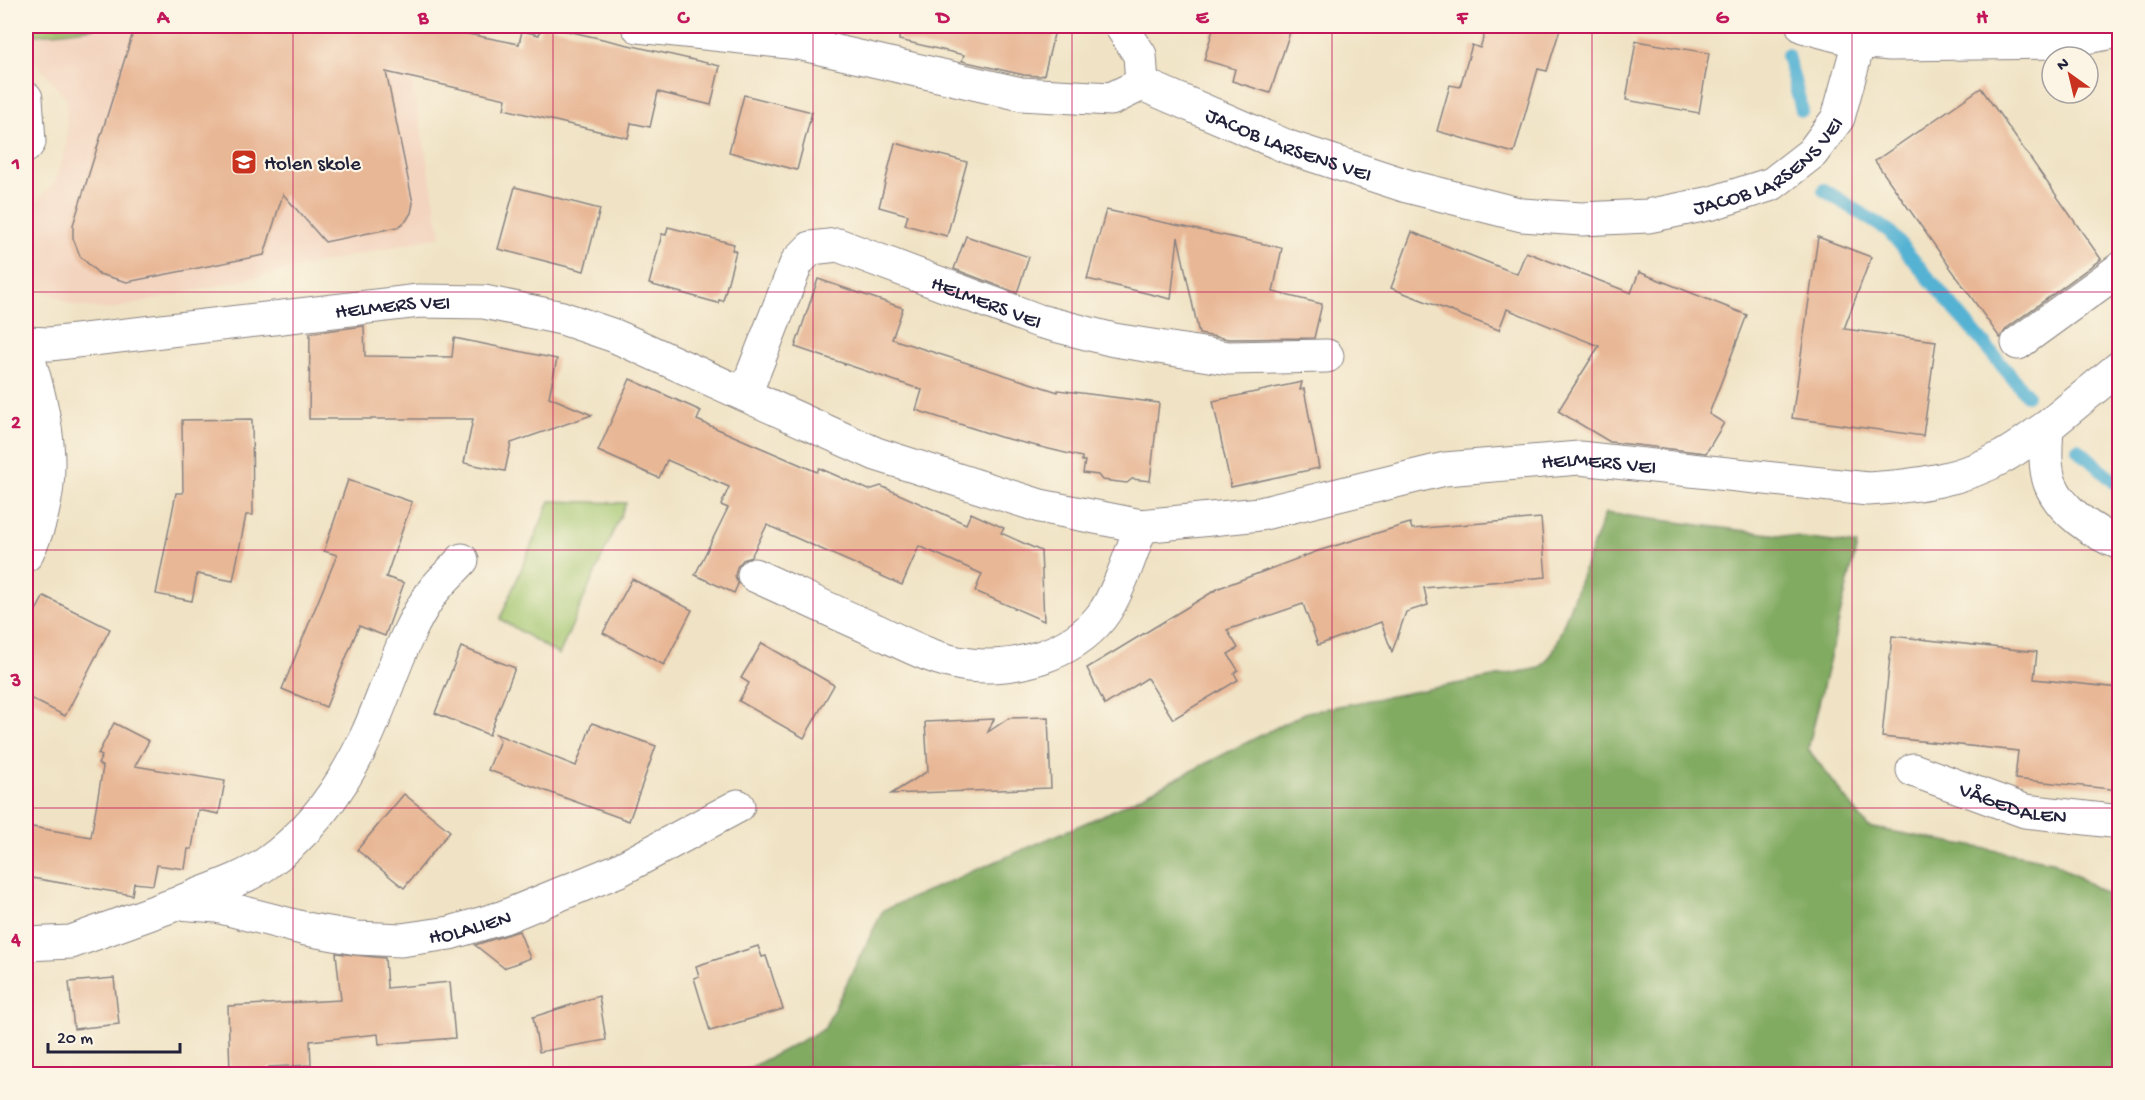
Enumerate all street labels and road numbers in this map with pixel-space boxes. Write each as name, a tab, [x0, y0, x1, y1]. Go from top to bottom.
street label: JACOB LARSENS VEI	[1201, 104, 1374, 190]
street label: JACOB LARSENS VEI	[1691, 113, 1850, 222]
street label: HELMERS VEI	[927, 272, 1044, 337]
street label: HELMERS VEI	[334, 292, 451, 327]
street label: HELMERS VEI	[1540, 448, 1658, 482]
street label: VÅGEDALEN	[1954, 779, 2068, 832]
street label: HOLALIEN	[428, 906, 515, 952]

